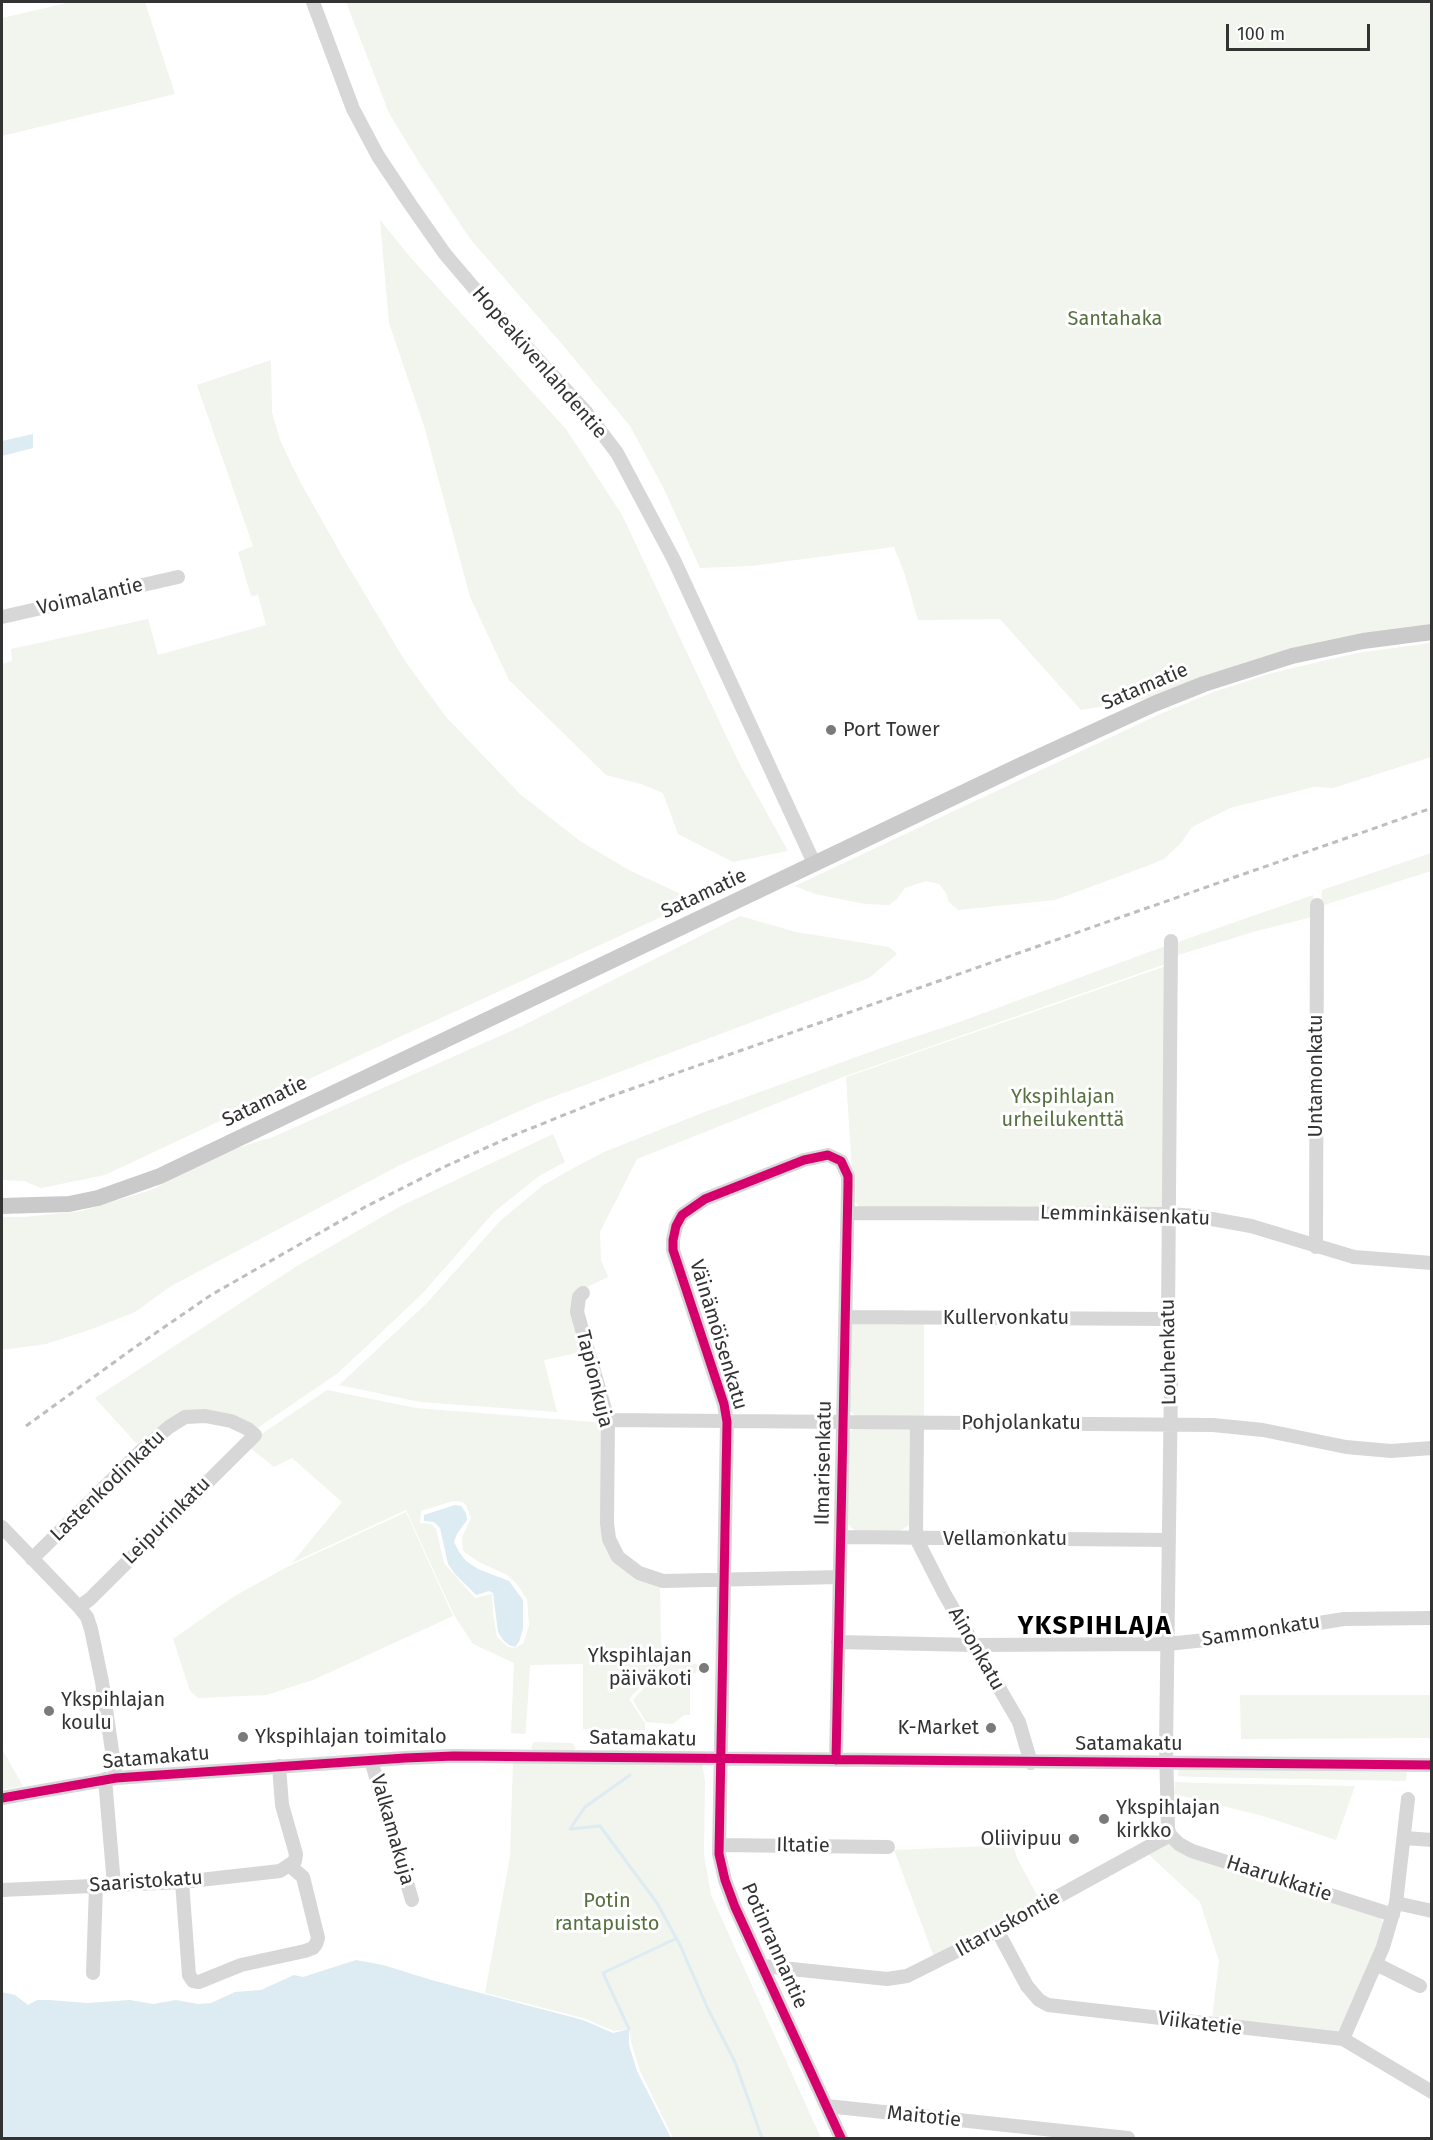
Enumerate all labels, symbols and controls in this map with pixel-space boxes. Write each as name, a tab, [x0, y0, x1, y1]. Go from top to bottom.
scale bar	[1229, 12, 1373, 50]
text: 100 m	[1237, 23, 1285, 45]
street label: Hopeakivenlahdentie	[466, 282, 612, 444]
park label: Santahaka	[1068, 307, 1162, 331]
street label: Voimalantie	[35, 573, 145, 621]
street label: Satamatie	[1098, 658, 1192, 716]
place label: Port Tower	[843, 718, 940, 742]
marker: Port Tower	[824, 723, 838, 737]
street label: Satamatie	[657, 864, 751, 924]
street label: Untamonkatu	[1304, 1014, 1328, 1138]
street label: Satamatie	[219, 1071, 311, 1133]
park label: Ykspihlajan urheilukenttä	[1002, 1085, 1124, 1132]
street label: Lemminkäisenkatu	[1040, 1201, 1210, 1231]
street label: Väinämöisenkatu	[684, 1257, 752, 1413]
street label: Louhenkatu	[1156, 1298, 1182, 1406]
street label: Kullervonkatu	[943, 1306, 1069, 1330]
street label: Tapionkuja	[570, 1328, 618, 1430]
street label: Ilmarisenkatu	[811, 1400, 837, 1526]
street label: Pohjolankatu	[961, 1411, 1081, 1435]
street label: Lastenkodinkatu	[46, 1425, 170, 1547]
street label: Leipurinkatu	[118, 1472, 216, 1570]
street label: Vellamonkatu	[943, 1527, 1067, 1551]
street label: Ainonkatu	[943, 1603, 1009, 1695]
street label: Sammonkatu	[1200, 1610, 1322, 1652]
district label: YKSPIHLAJA	[1018, 1611, 1172, 1643]
place label: Ykspihlajan päiväkoti	[588, 1644, 692, 1691]
marker: Ykspihlajan päiväkoti	[697, 1661, 711, 1675]
place label: Ykspihlajan koulu	[61, 1688, 165, 1735]
marker: Ykspihlajan koulu	[42, 1704, 56, 1718]
place label: K-Market	[898, 1716, 979, 1740]
marker: K-Market	[984, 1721, 998, 1735]
place label: Ykspihlajan toimitalo	[255, 1725, 447, 1749]
street label: Satamakatu	[589, 1726, 697, 1752]
marker: Ykspihlajan toimitalo	[236, 1730, 250, 1744]
street label: Satamakatu	[1075, 1732, 1183, 1756]
street label: Satamakatu	[101, 1741, 211, 1775]
street label: Valkamakuja	[365, 1772, 419, 1888]
place label: Ykspihlajan kirkko	[1116, 1796, 1220, 1843]
marker: Ykspihlajan kirkko	[1097, 1812, 1111, 1826]
place label: Oliivipuu	[980, 1827, 1062, 1851]
marker: Oliivipuu	[1067, 1832, 1081, 1846]
street label: Iltatie	[776, 1834, 830, 1858]
street label: Haarukkatie	[1223, 1851, 1335, 1907]
street label: Saaristokatu	[89, 1866, 203, 1898]
street label: Potinrannantie	[736, 1879, 812, 2013]
street label: Iltaruskontie	[952, 1885, 1064, 1963]
park label: Potin rantapuisto	[555, 1889, 659, 1936]
street label: Viikatetie	[1156, 2007, 1244, 2041]
street label: Maitotie	[886, 2101, 962, 2133]

